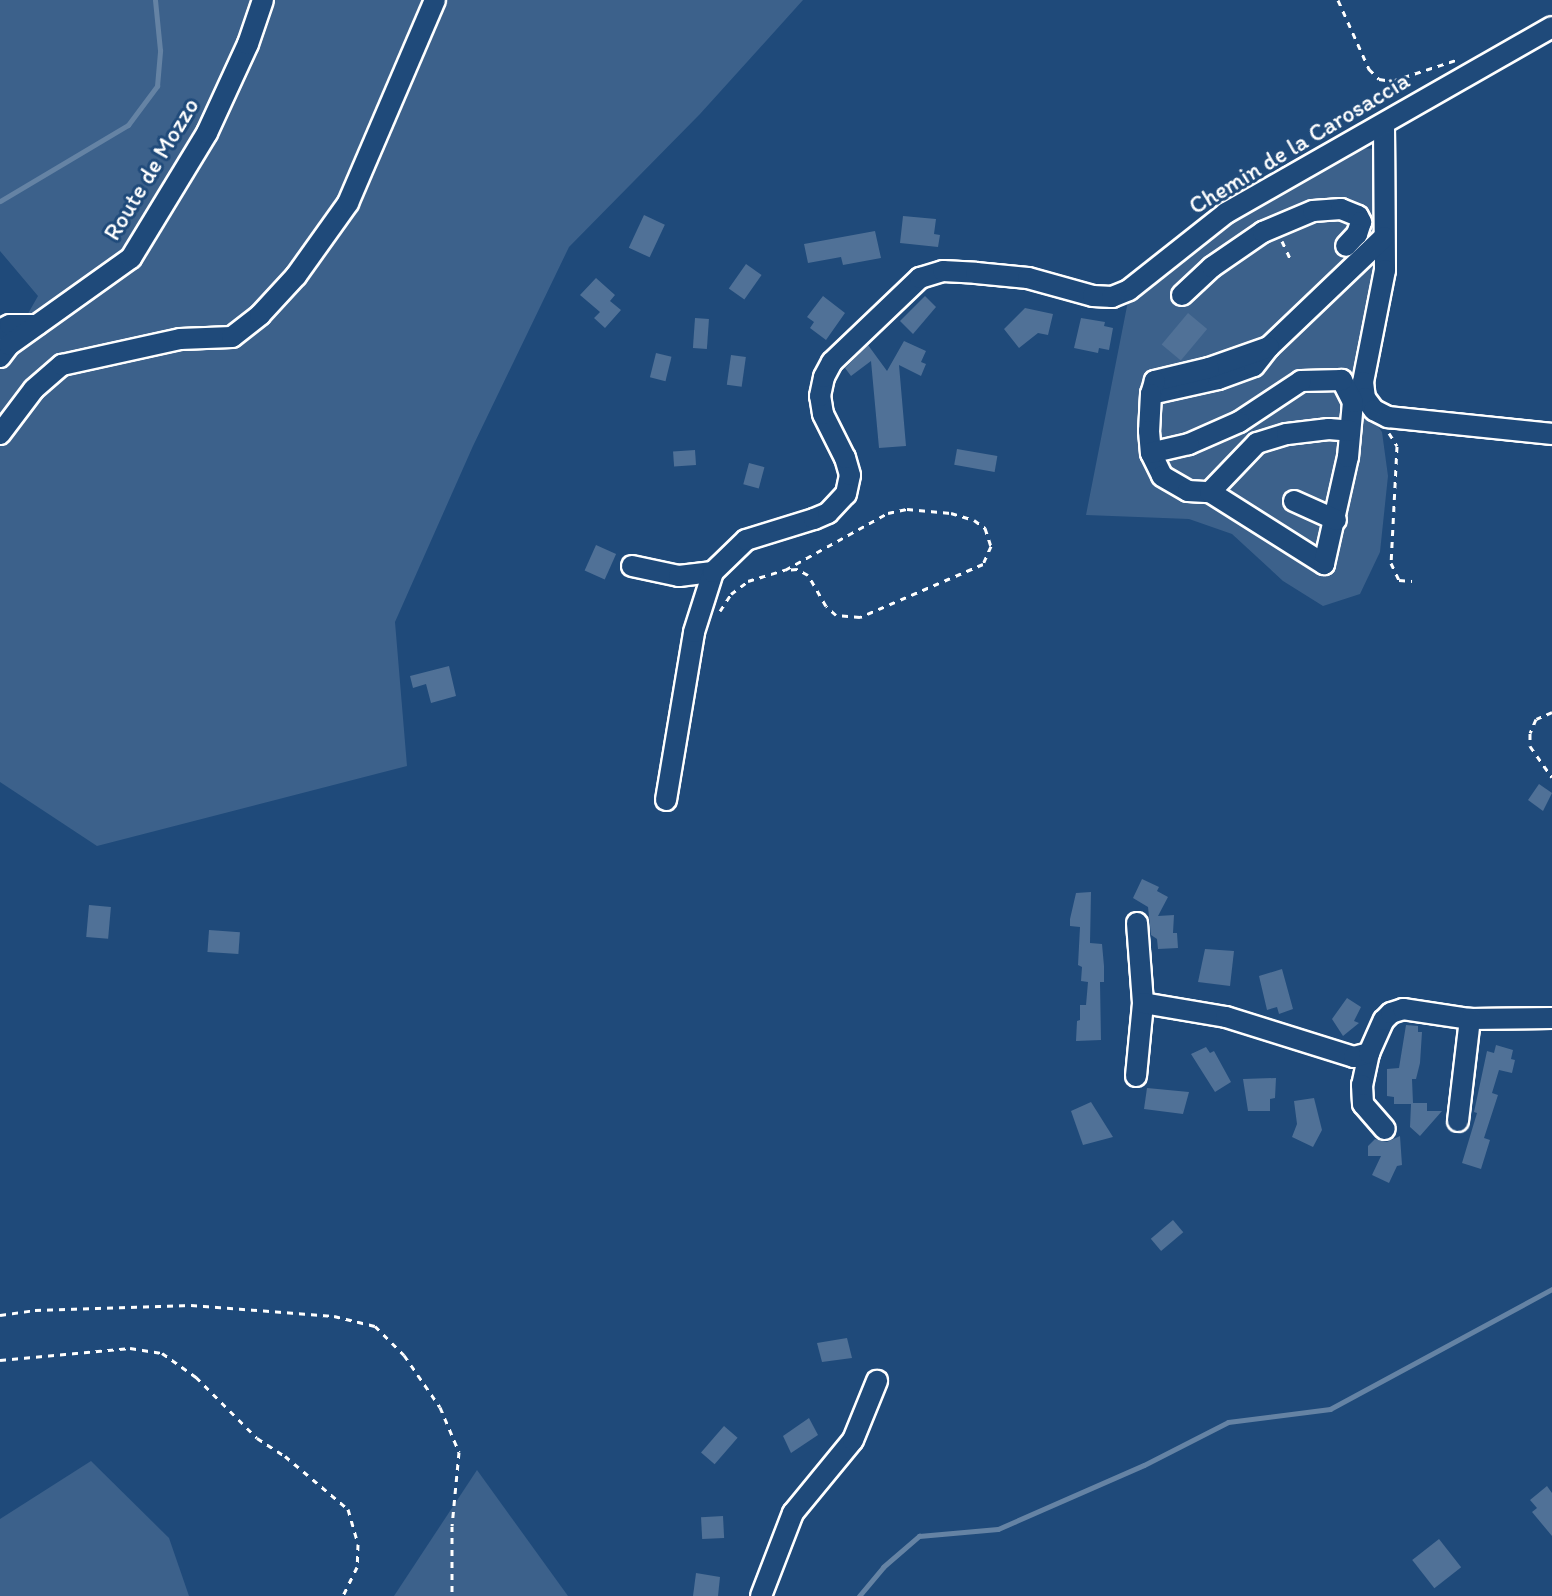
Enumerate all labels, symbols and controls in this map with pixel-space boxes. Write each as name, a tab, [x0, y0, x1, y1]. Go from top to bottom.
street label: Chemin de la Carosaccia	[1183, 66, 1415, 220]
street label: Route de Mozzo	[97, 93, 205, 245]

